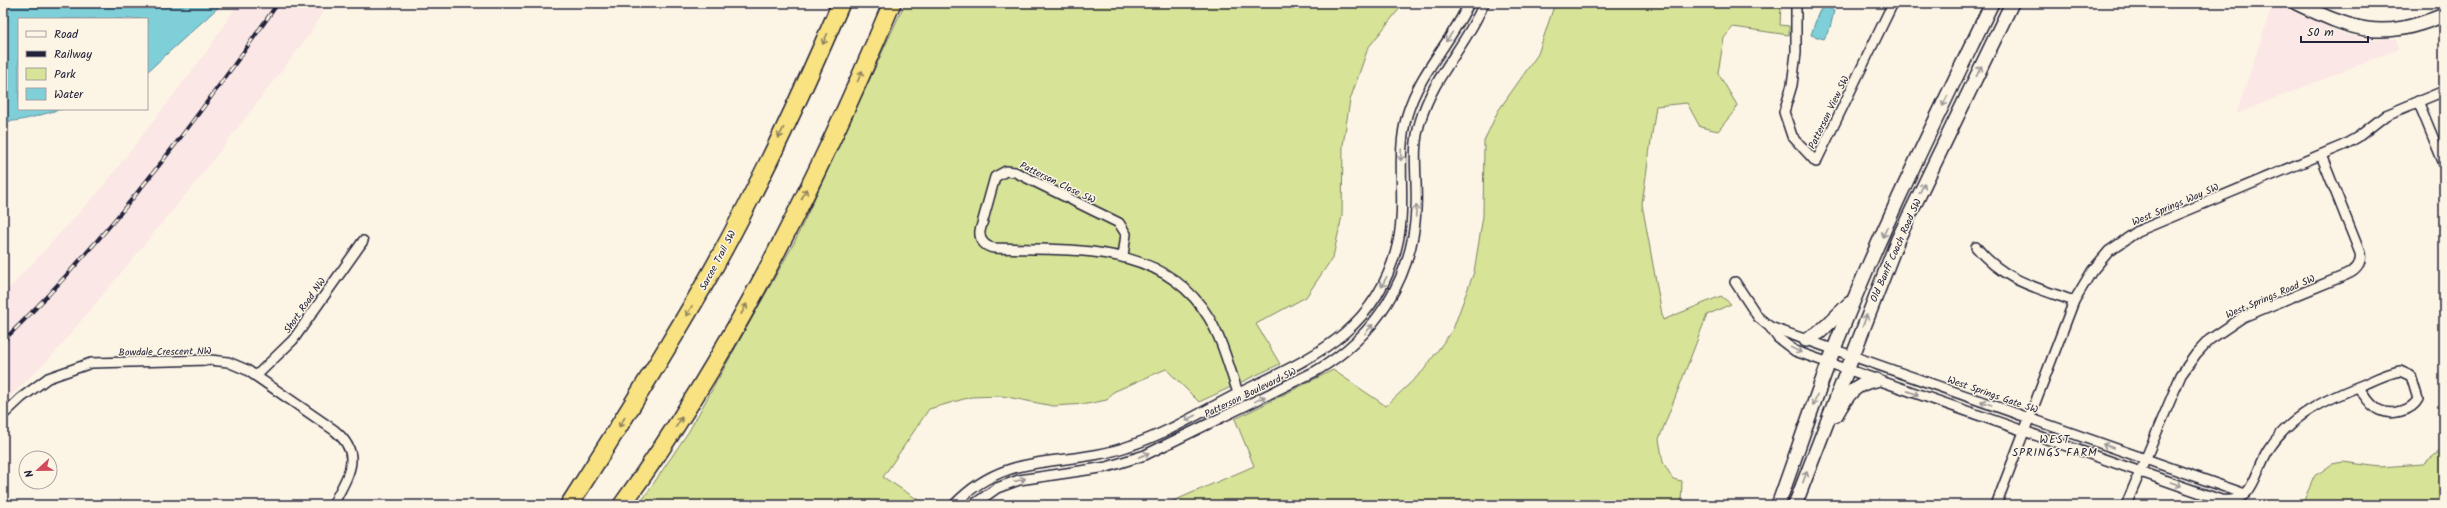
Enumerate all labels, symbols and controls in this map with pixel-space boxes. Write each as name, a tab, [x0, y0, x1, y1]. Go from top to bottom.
legend	[18, 18, 148, 110]
scale bar	[2301, 18, 2368, 44]
text: 50 m	[2307, 23, 2334, 42]
text: Road	[54, 25, 79, 44]
one-way arrow	[1445, 31, 1453, 42]
one-way arrow	[821, 32, 828, 44]
text: Railway	[54, 45, 92, 64]
text: Park	[54, 65, 76, 84]
one-way arrow	[1976, 65, 1983, 77]
one-way arrow	[857, 71, 864, 83]
street label: Patterson View SW	[1804, 73, 1854, 152]
text: Water	[54, 85, 84, 104]
one-way arrow	[1941, 95, 1948, 107]
one-way arrow	[777, 127, 784, 139]
one-way arrow	[1397, 148, 1405, 161]
street label: Patterson Close SW	[1017, 158, 1098, 208]
street label: West Springs Way SW	[2129, 179, 2221, 230]
one-way arrow	[1919, 182, 1926, 194]
one-way arrow	[801, 188, 808, 200]
street label: Old Banff Coach Road SW	[1866, 196, 1926, 305]
one-way arrow	[1412, 205, 1420, 218]
one-way arrow	[1881, 226, 1888, 238]
street label: Sarcee Trail SW	[695, 227, 741, 293]
street label: West Springs Road SW	[2223, 271, 2318, 323]
street label: Short Road NW	[280, 274, 330, 337]
one-way arrow	[1380, 275, 1387, 287]
one-way arrow	[741, 303, 748, 315]
one-way arrow	[684, 305, 692, 317]
one-way arrow	[1862, 314, 1870, 326]
one-way arrow	[1364, 324, 1374, 334]
street label: Bowdale Crescent NW	[118, 343, 212, 361]
one-way arrow	[1790, 347, 1802, 354]
street label: Patterson Boulevard SW	[1202, 364, 1299, 422]
street label: West Springs Gate SW	[1945, 372, 2040, 418]
one-way arrow	[1907, 389, 1919, 397]
one-way arrow	[1254, 394, 1266, 402]
one-way arrow	[1811, 394, 1819, 406]
one-way arrow	[1979, 399, 1992, 406]
one-way arrow	[1184, 415, 1196, 422]
one-way arrow	[618, 416, 626, 427]
one-way arrow	[675, 417, 683, 428]
district label: WEST SPRINGS FARM	[2012, 431, 2098, 462]
one-way arrow	[2103, 441, 2115, 449]
north arrow	[18, 450, 58, 490]
one-way arrow	[1137, 451, 1149, 459]
text: N	[20, 467, 39, 480]
one-way arrow	[1802, 471, 1810, 483]
one-way arrow	[1013, 475, 1026, 483]
one-way arrow	[2170, 481, 2182, 489]

